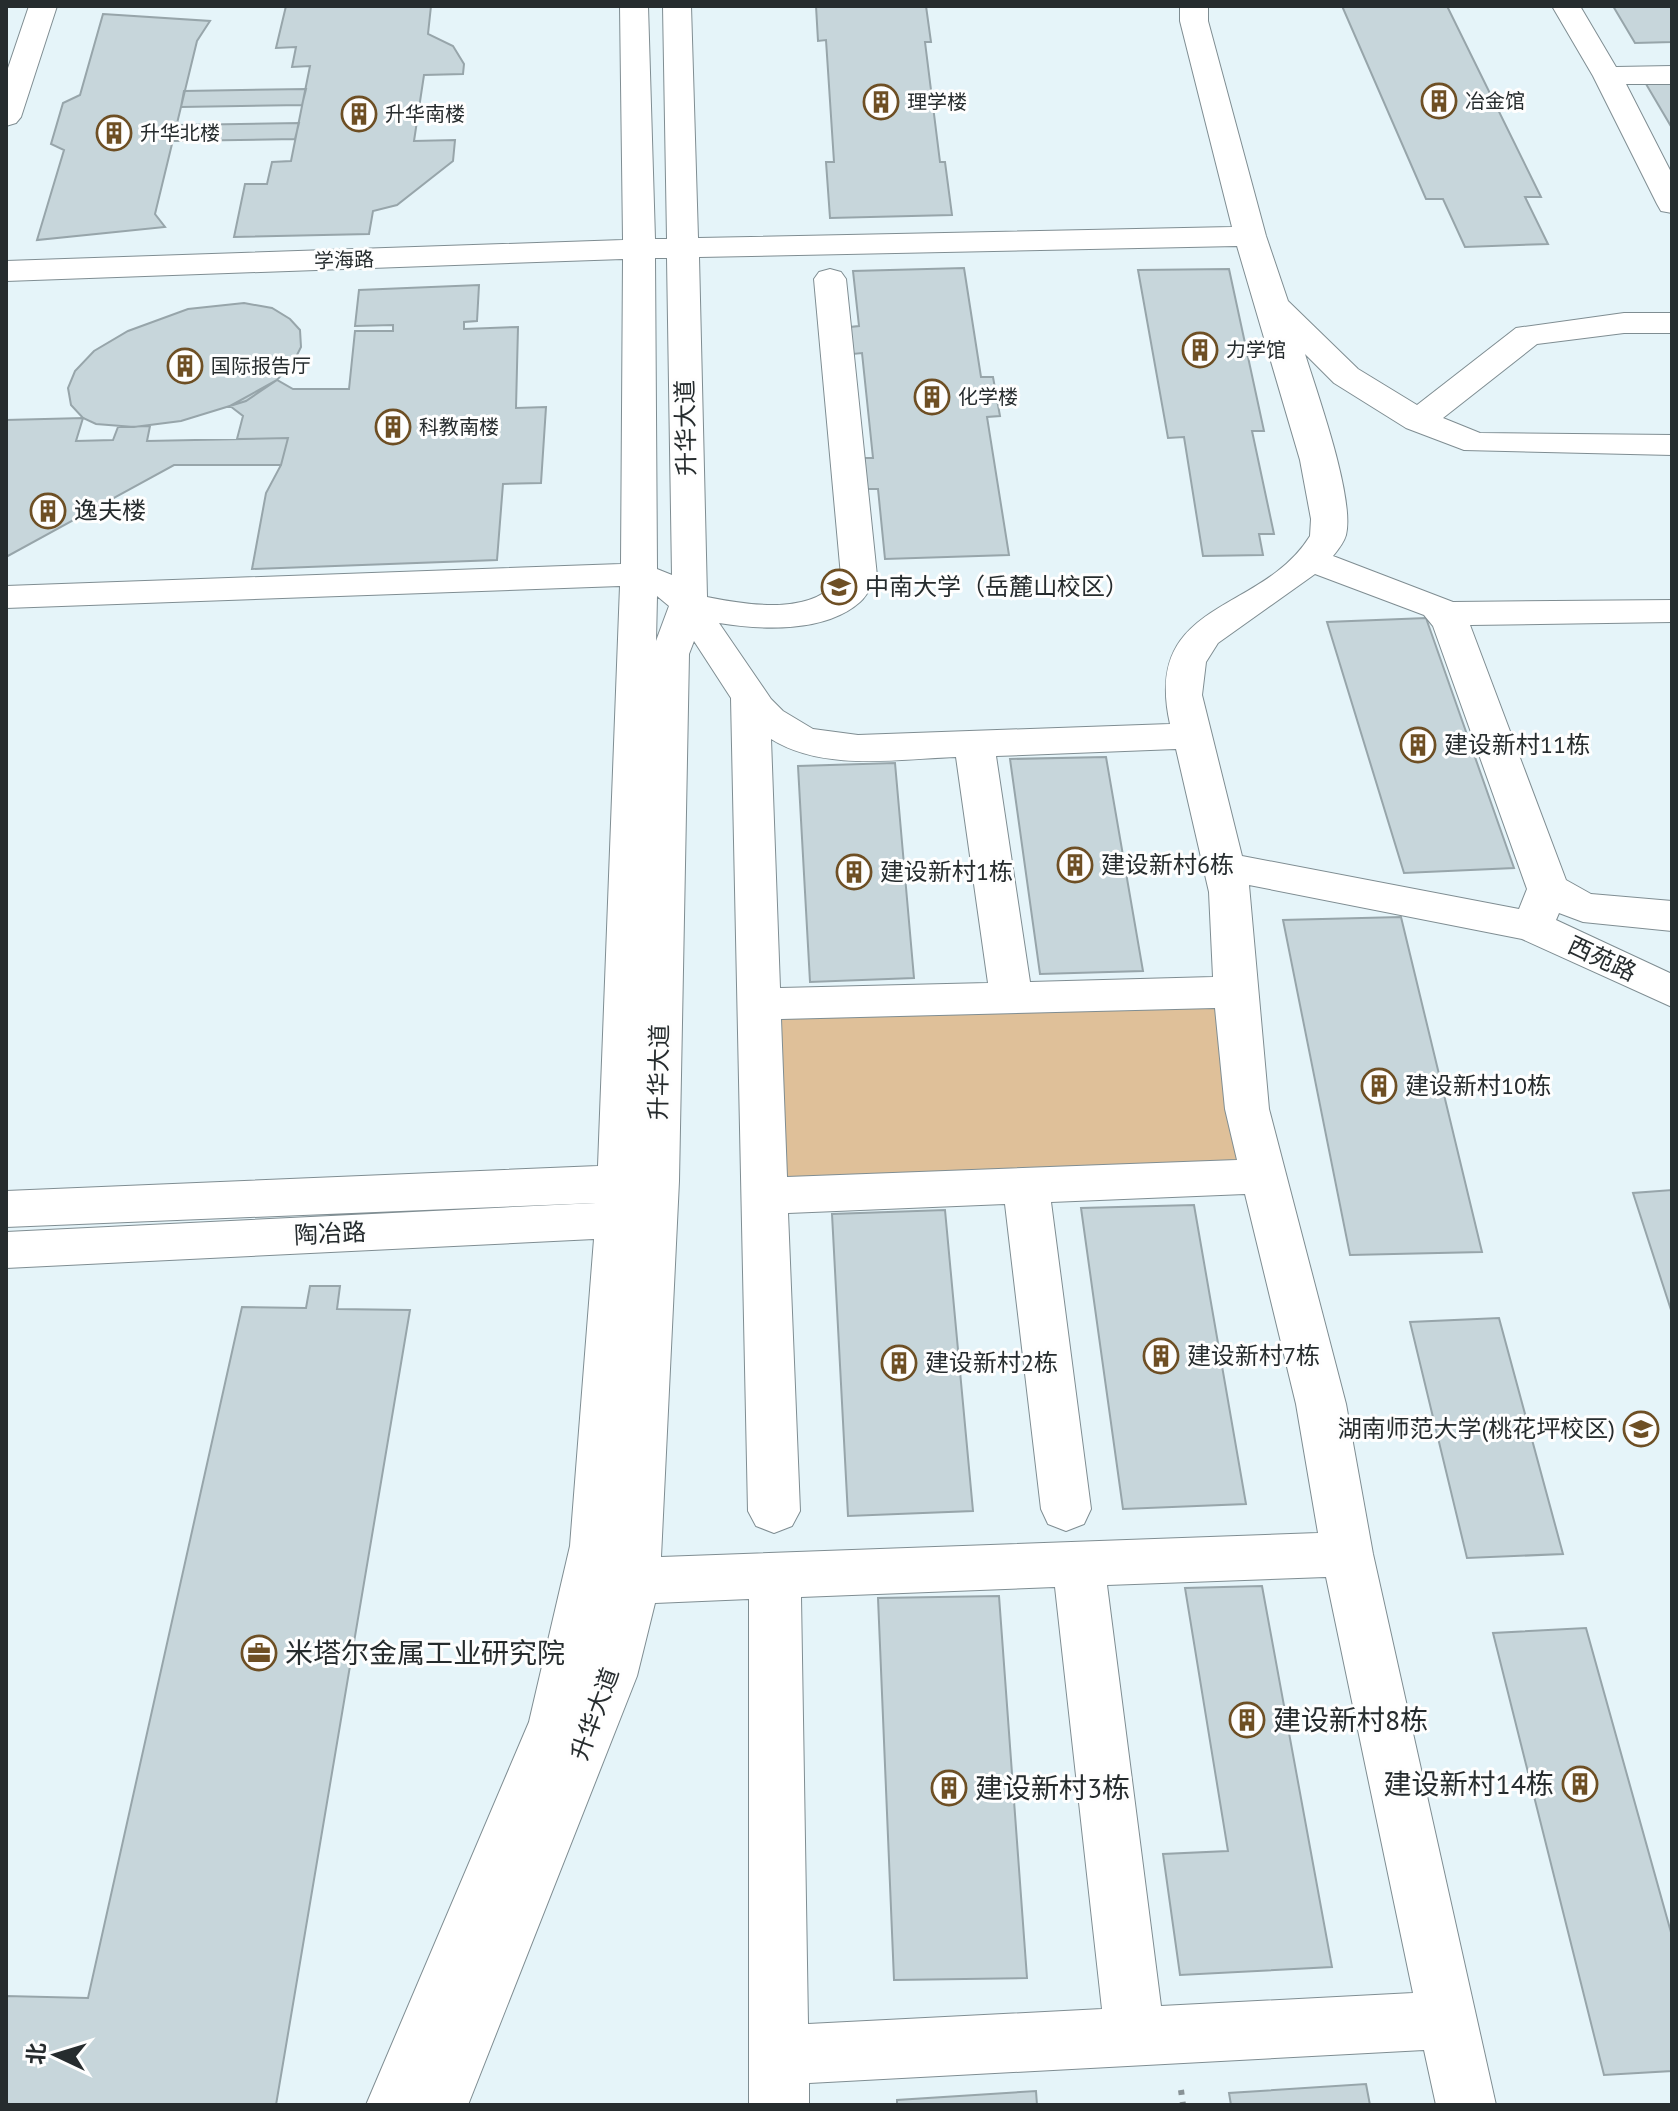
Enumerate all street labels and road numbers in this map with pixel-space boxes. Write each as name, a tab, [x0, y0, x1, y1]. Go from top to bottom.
street label: 学海路	[314, 246, 374, 274]
street label: 升华大道	[669, 380, 702, 476]
street label: 西苑路	[1563, 929, 1641, 988]
street label: 升华大道	[642, 1024, 675, 1120]
street label: 陶冶路	[293, 1216, 367, 1251]
street label: 升华大道	[564, 1663, 626, 1764]

